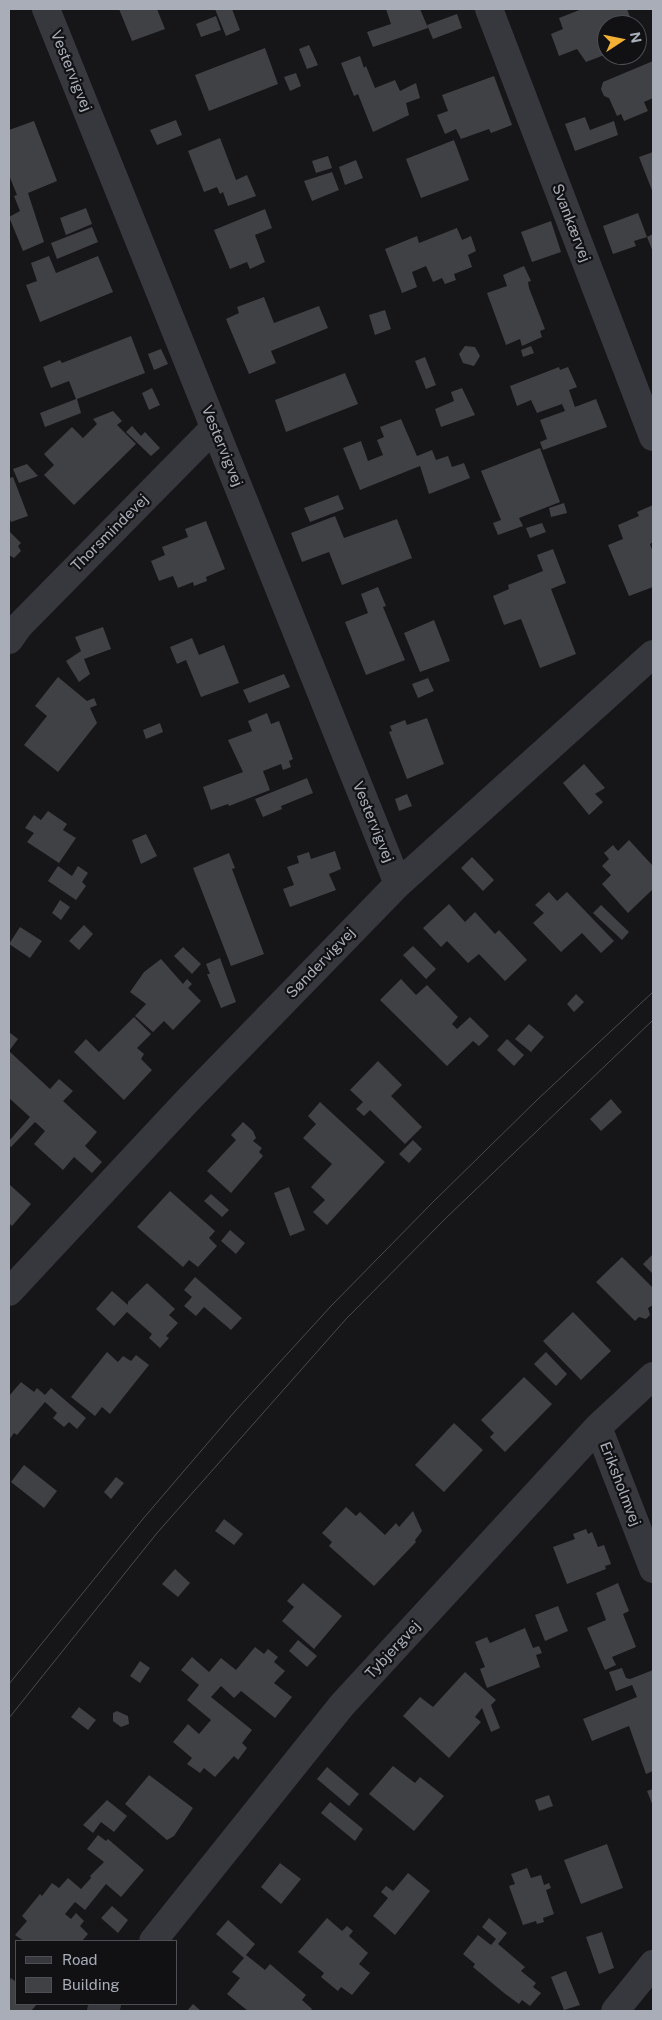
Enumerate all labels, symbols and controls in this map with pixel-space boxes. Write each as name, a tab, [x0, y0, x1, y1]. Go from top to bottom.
north arrow	[597, 15, 647, 65]
street label: Vestervigvej	[47, 28, 95, 114]
text: N	[627, 30, 645, 44]
street label: Svankærvej	[548, 181, 594, 265]
street label: Vestervigvej	[198, 403, 246, 489]
street label: Thorsmindevej	[68, 491, 152, 575]
street label: Vestervigvej	[349, 779, 397, 865]
street label: Søndervigvej	[283, 924, 359, 1002]
street label: Eriksholmvej	[596, 1439, 644, 1529]
street label: Tybjergvej	[362, 1617, 424, 1683]
legend	[15, 1940, 178, 2005]
text: Road	[62, 1951, 98, 1968]
text: Building	[62, 1976, 120, 1993]

